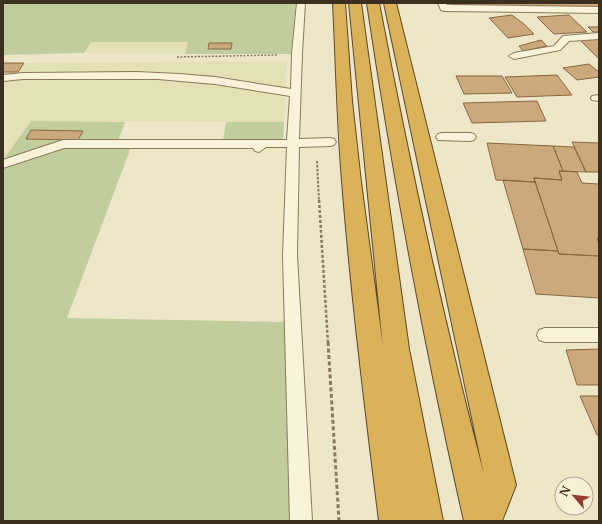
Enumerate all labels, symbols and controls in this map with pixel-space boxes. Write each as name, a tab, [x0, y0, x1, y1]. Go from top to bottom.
north arrow	[554, 476, 594, 516]
text: N	[557, 483, 574, 499]

